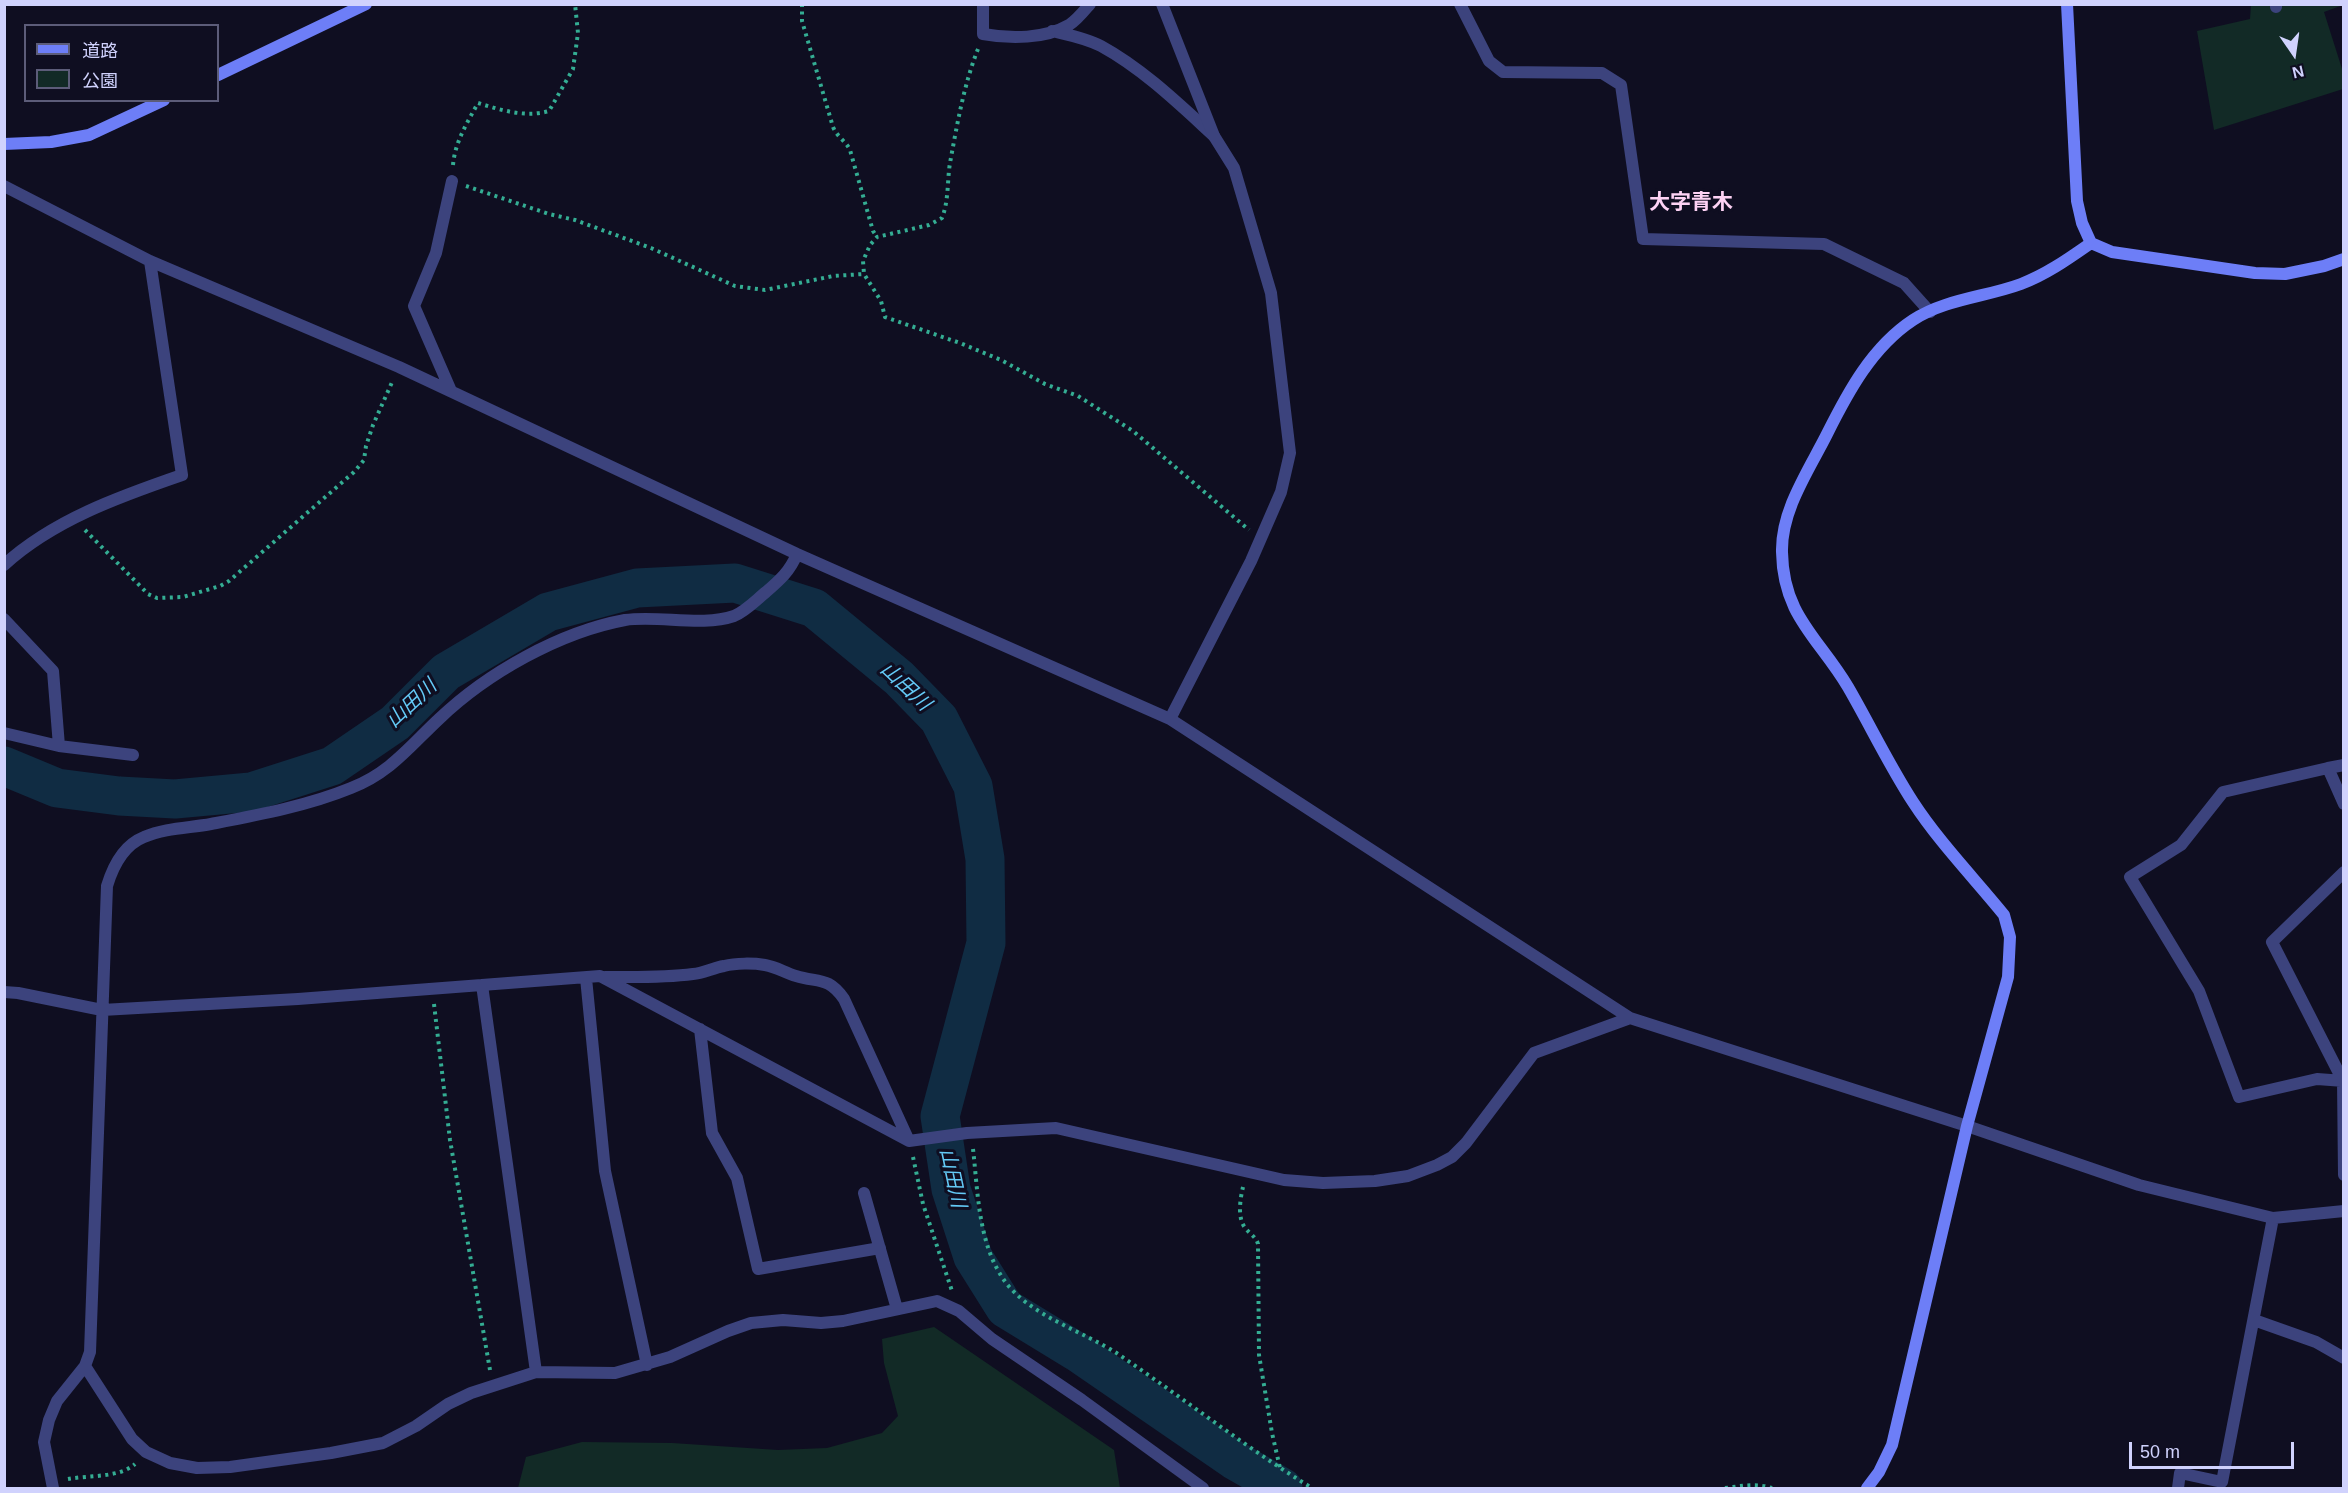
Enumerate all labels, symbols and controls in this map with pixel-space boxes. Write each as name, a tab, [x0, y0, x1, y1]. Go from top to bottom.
legend	[24, 24, 219, 102]
north arrow	[2264, 24, 2324, 84]
text: 道路	[82, 41, 118, 61]
text: N	[2291, 62, 2306, 82]
text: 公園	[82, 71, 118, 91]
district label: 大字青木	[1649, 190, 1733, 216]
water label: 山田川	[875, 658, 935, 716]
water label: 山田川	[382, 675, 442, 733]
water label: 山田川	[934, 1146, 970, 1210]
scale bar	[2132, 1430, 2297, 1468]
text: 50 m	[2140, 1442, 2180, 1462]

